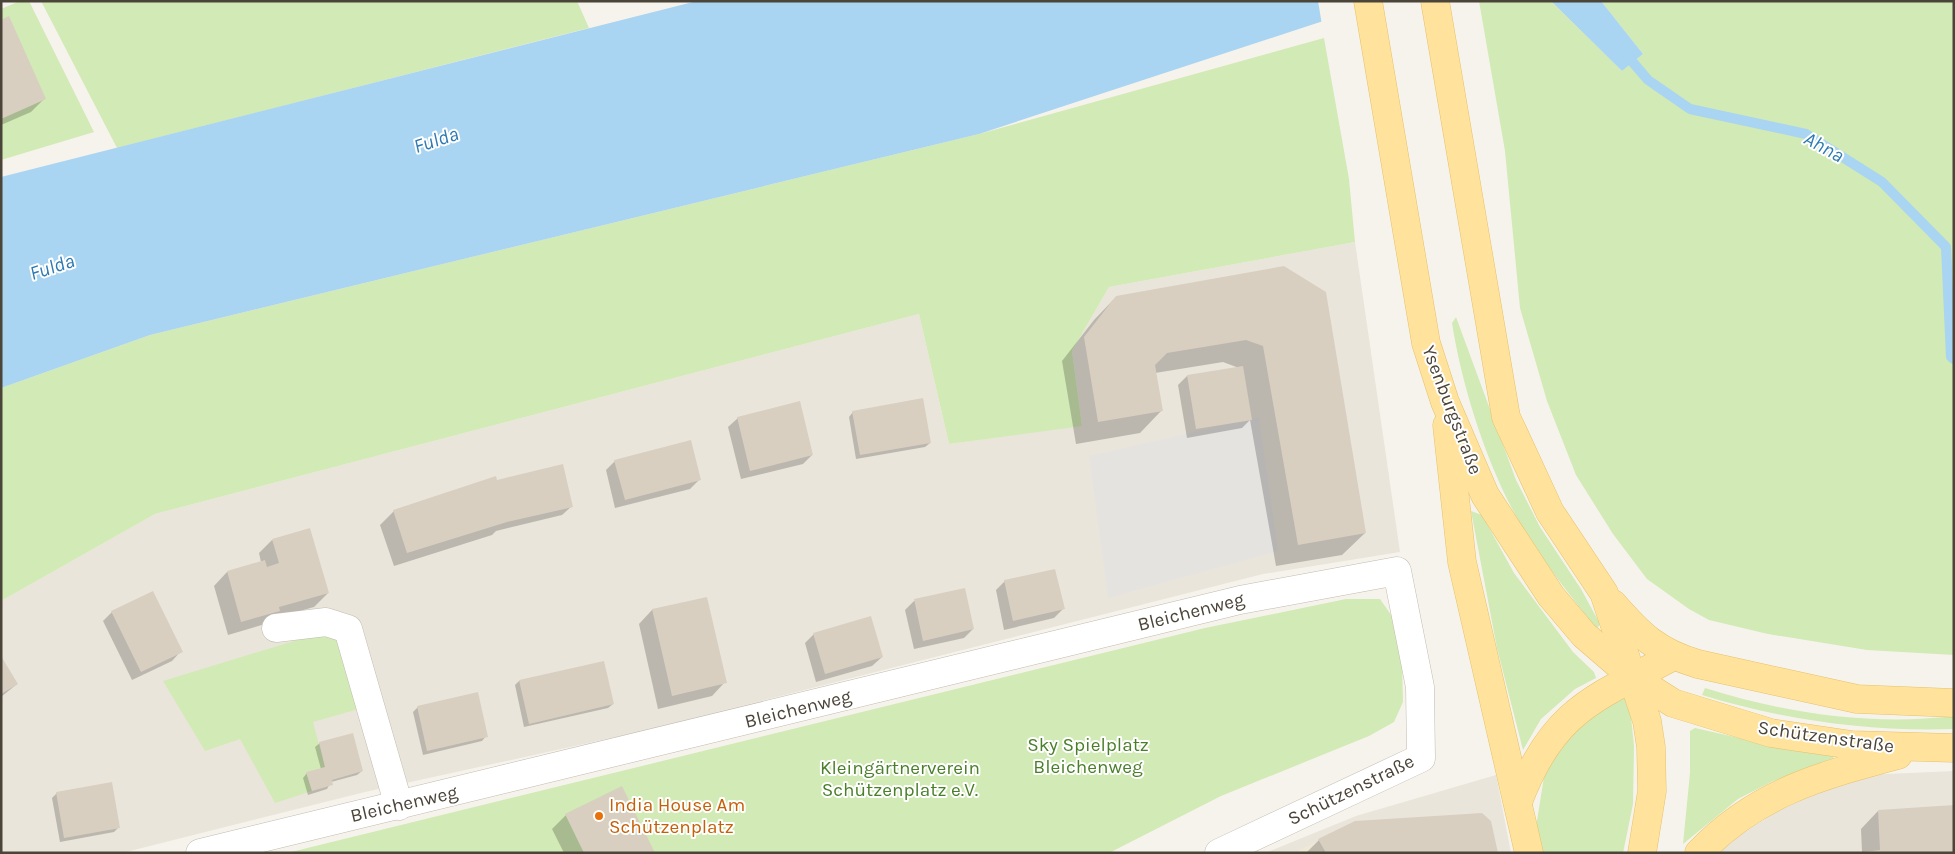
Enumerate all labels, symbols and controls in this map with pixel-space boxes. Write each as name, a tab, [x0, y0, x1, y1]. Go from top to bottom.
water label: Fulda	[411, 122, 461, 158]
water label: Ahna	[1800, 127, 1848, 167]
water label: Fulda	[27, 249, 77, 285]
street label: Ysenburgstraße	[1417, 342, 1487, 478]
street label: Bleichenweg	[1135, 588, 1247, 636]
street label: Bleichenweg	[742, 685, 854, 733]
street label: Schützenstraße	[1756, 717, 1896, 757]
park label: Sky Spielplatz Bleichenweg	[1027, 734, 1149, 778]
street label: Schützenstraße	[1284, 750, 1418, 830]
park label: Kleingärtnerverein Schützenplatz e.V.	[820, 757, 980, 801]
street label: Bleichenweg	[348, 781, 460, 827]
place label: India House Am Schützenplatz	[609, 794, 745, 838]
marker: India House Am Schützenplatz	[593, 810, 605, 822]

